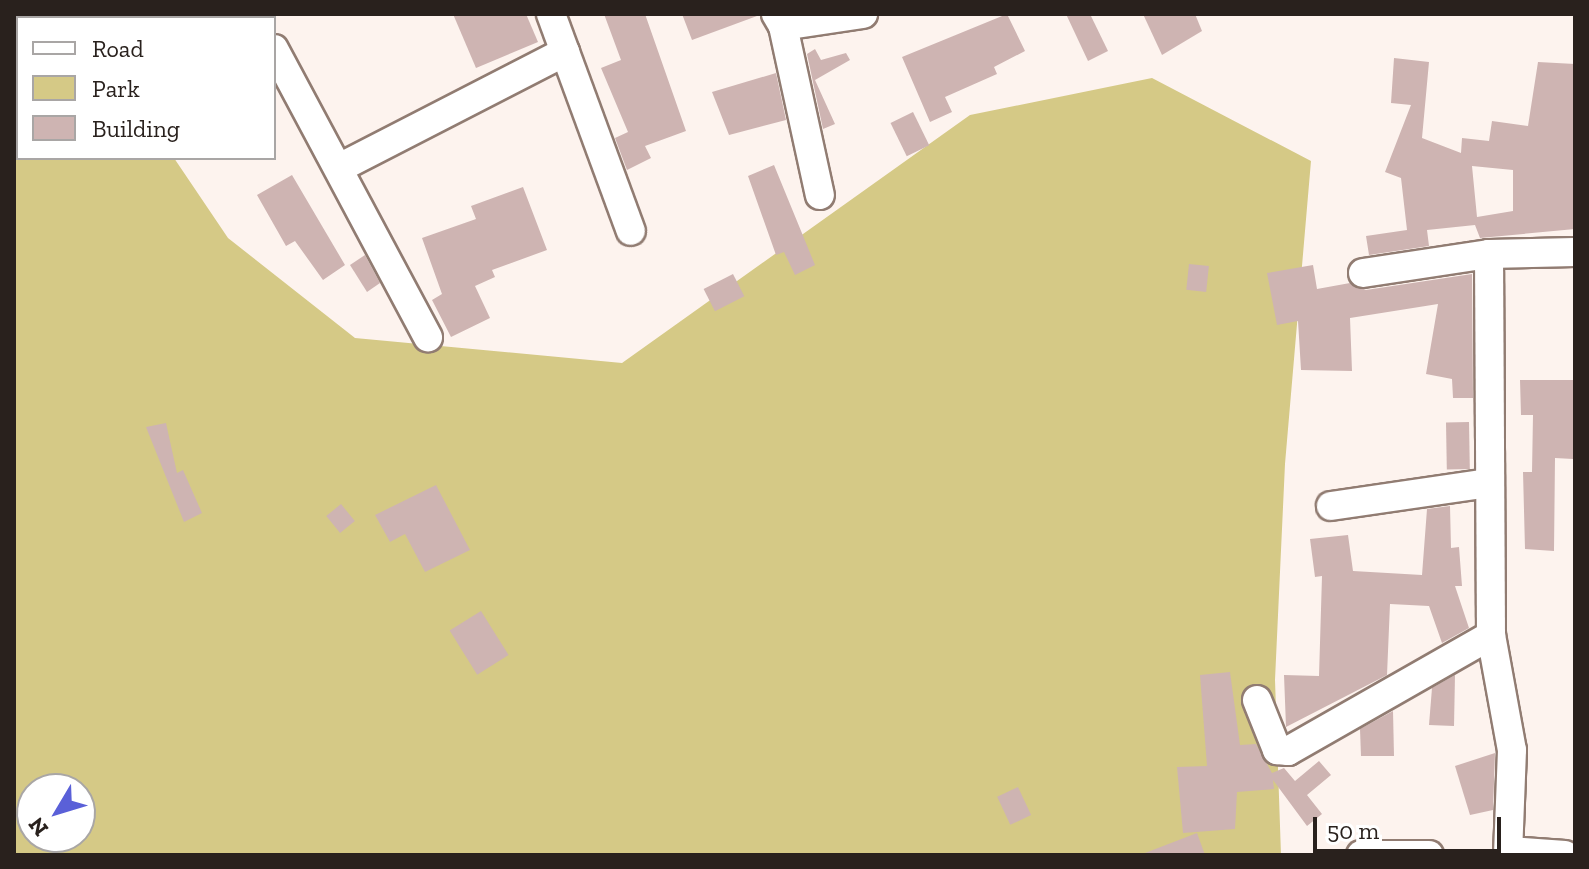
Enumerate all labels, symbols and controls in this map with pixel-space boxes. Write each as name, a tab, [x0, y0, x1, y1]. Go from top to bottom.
legend	[16, 16, 276, 160]
text: Road	[92, 34, 144, 63]
text: Park	[92, 74, 140, 103]
text: Building	[92, 114, 180, 143]
north arrow	[16, 773, 96, 853]
scale bar	[1317, 801, 1505, 851]
text: N	[22, 812, 54, 842]
text: 50 m	[1327, 816, 1379, 845]

